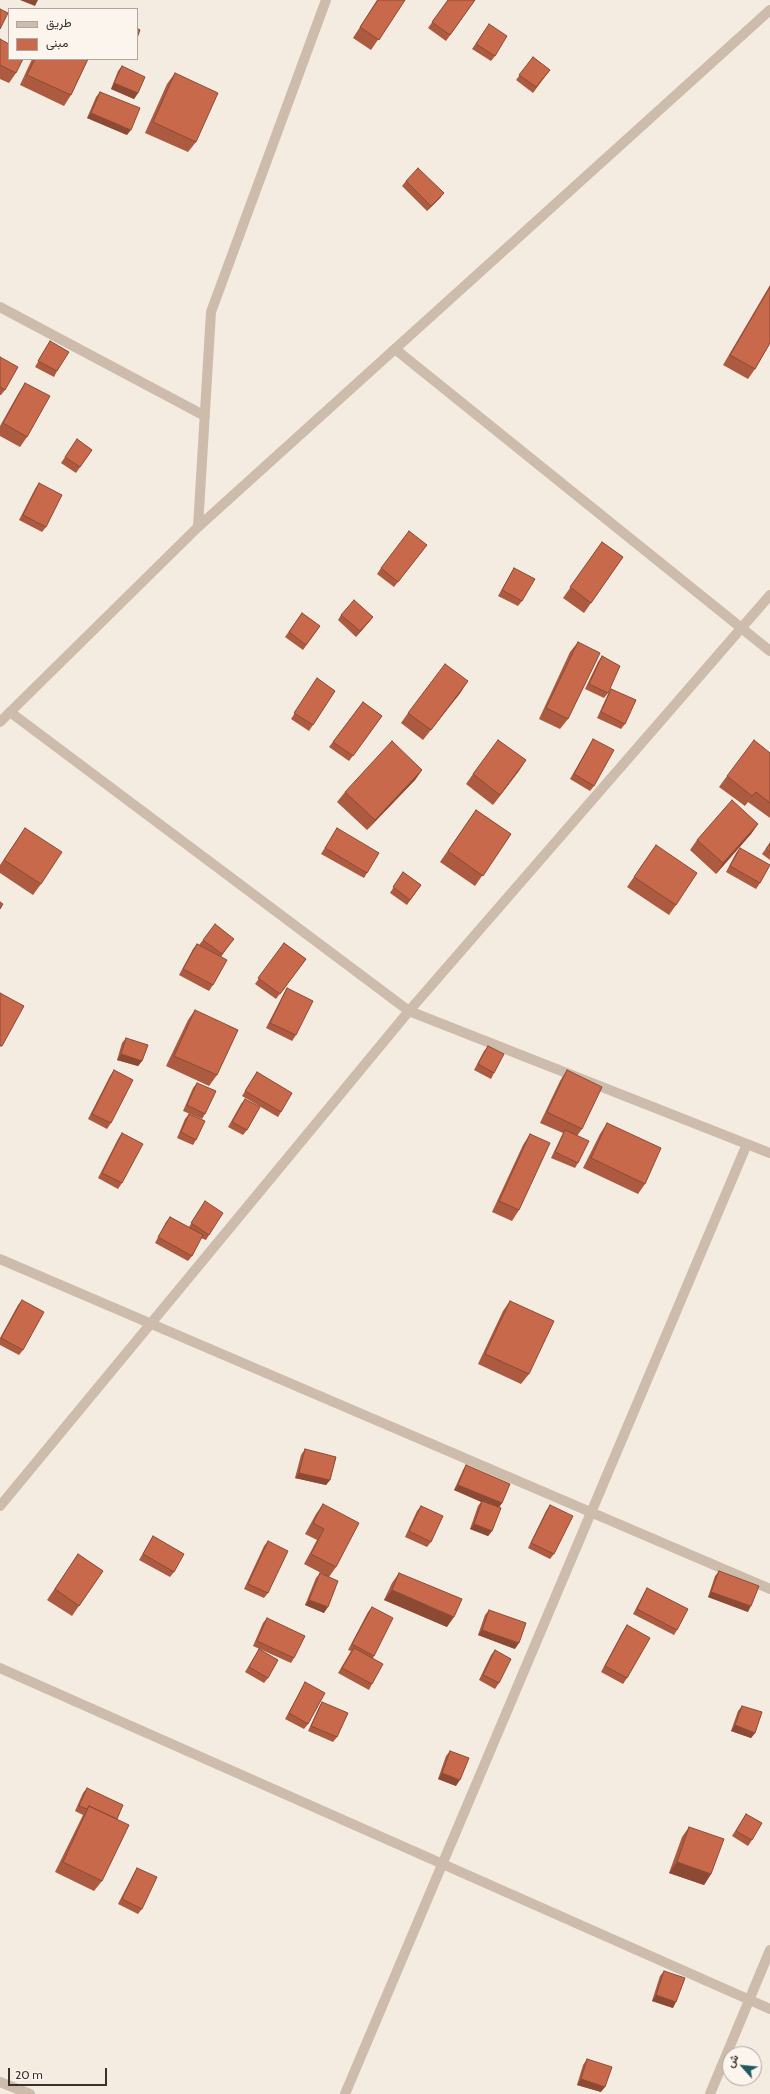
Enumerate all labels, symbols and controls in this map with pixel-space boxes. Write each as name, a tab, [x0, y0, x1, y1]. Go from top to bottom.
legend	[8, 8, 138, 60]
text: طريق	[46, 15, 71, 30]
text: مبنى	[46, 35, 68, 50]
north arrow	[722, 2046, 762, 2086]
text: ش	[723, 2052, 741, 2070]
scale bar	[10, 2060, 109, 2086]
text: 20 m	[15, 2067, 43, 2082]

